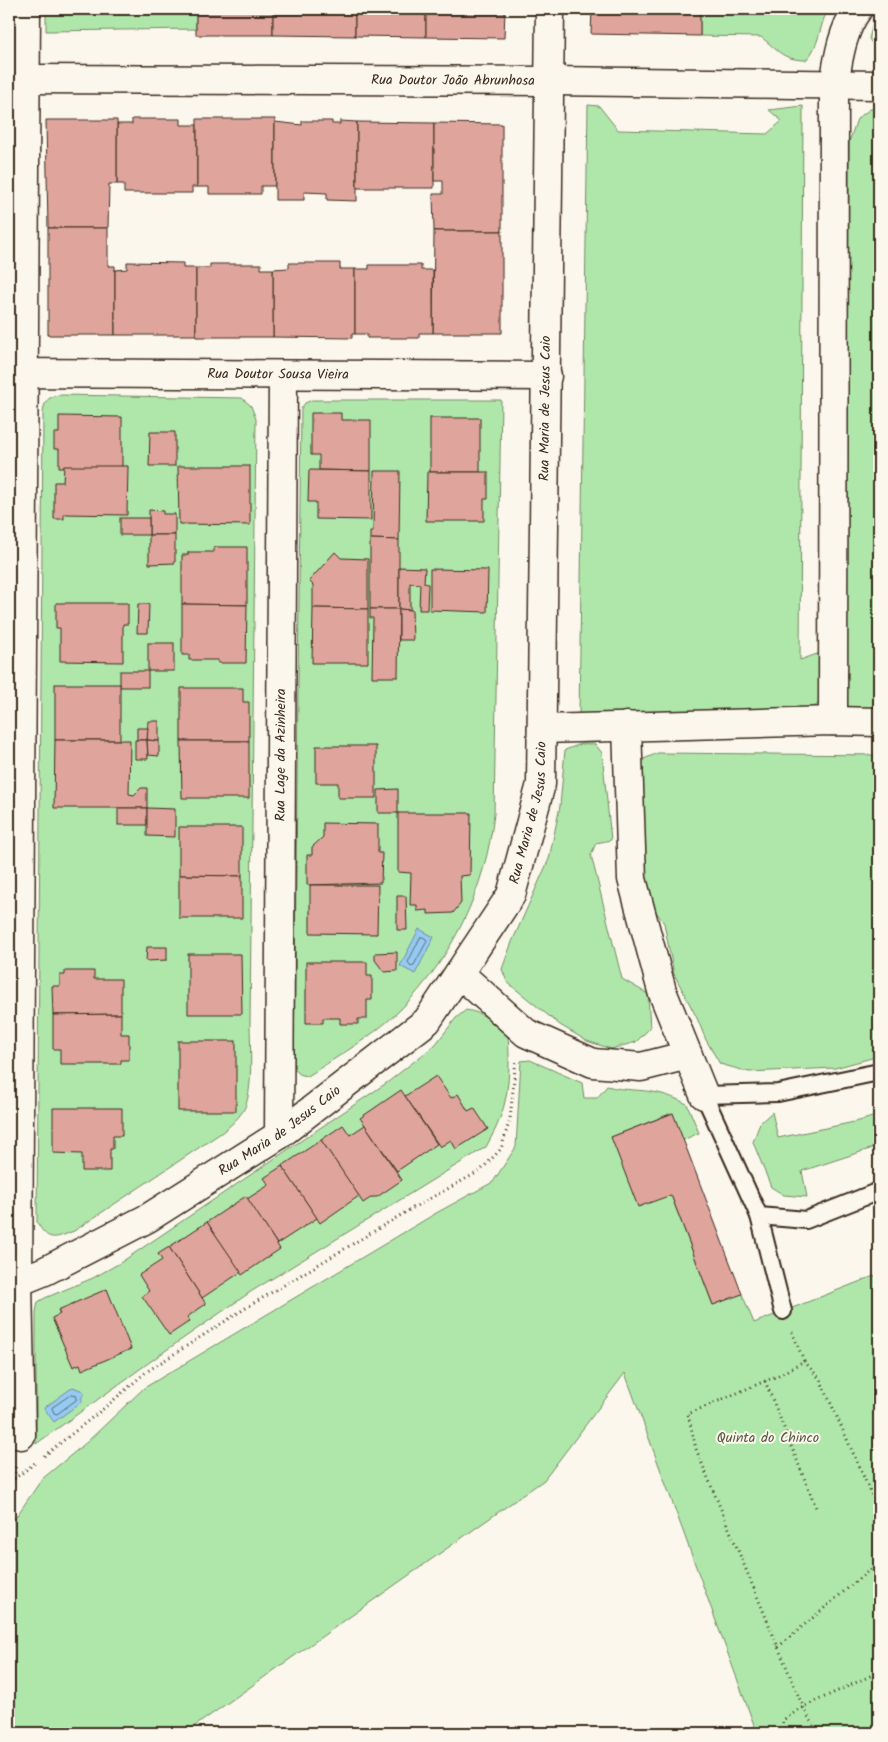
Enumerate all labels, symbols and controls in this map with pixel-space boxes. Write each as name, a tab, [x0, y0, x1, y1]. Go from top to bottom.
street label: Rua Doutor João Abrunhosa	[371, 69, 535, 92]
street label: Rua Maria de Jesus Caio	[534, 335, 557, 481]
street label: Rua Doutor Sousa Vieira	[207, 363, 349, 386]
street label: Rua Lage da Azinheira	[270, 688, 292, 822]
street label: Rua Maria de Jesus Caio	[503, 741, 552, 886]
street label: Rua Maria de Jesus Caio	[214, 1080, 346, 1182]
park label: Quinta do Chinco	[717, 1427, 819, 1449]

